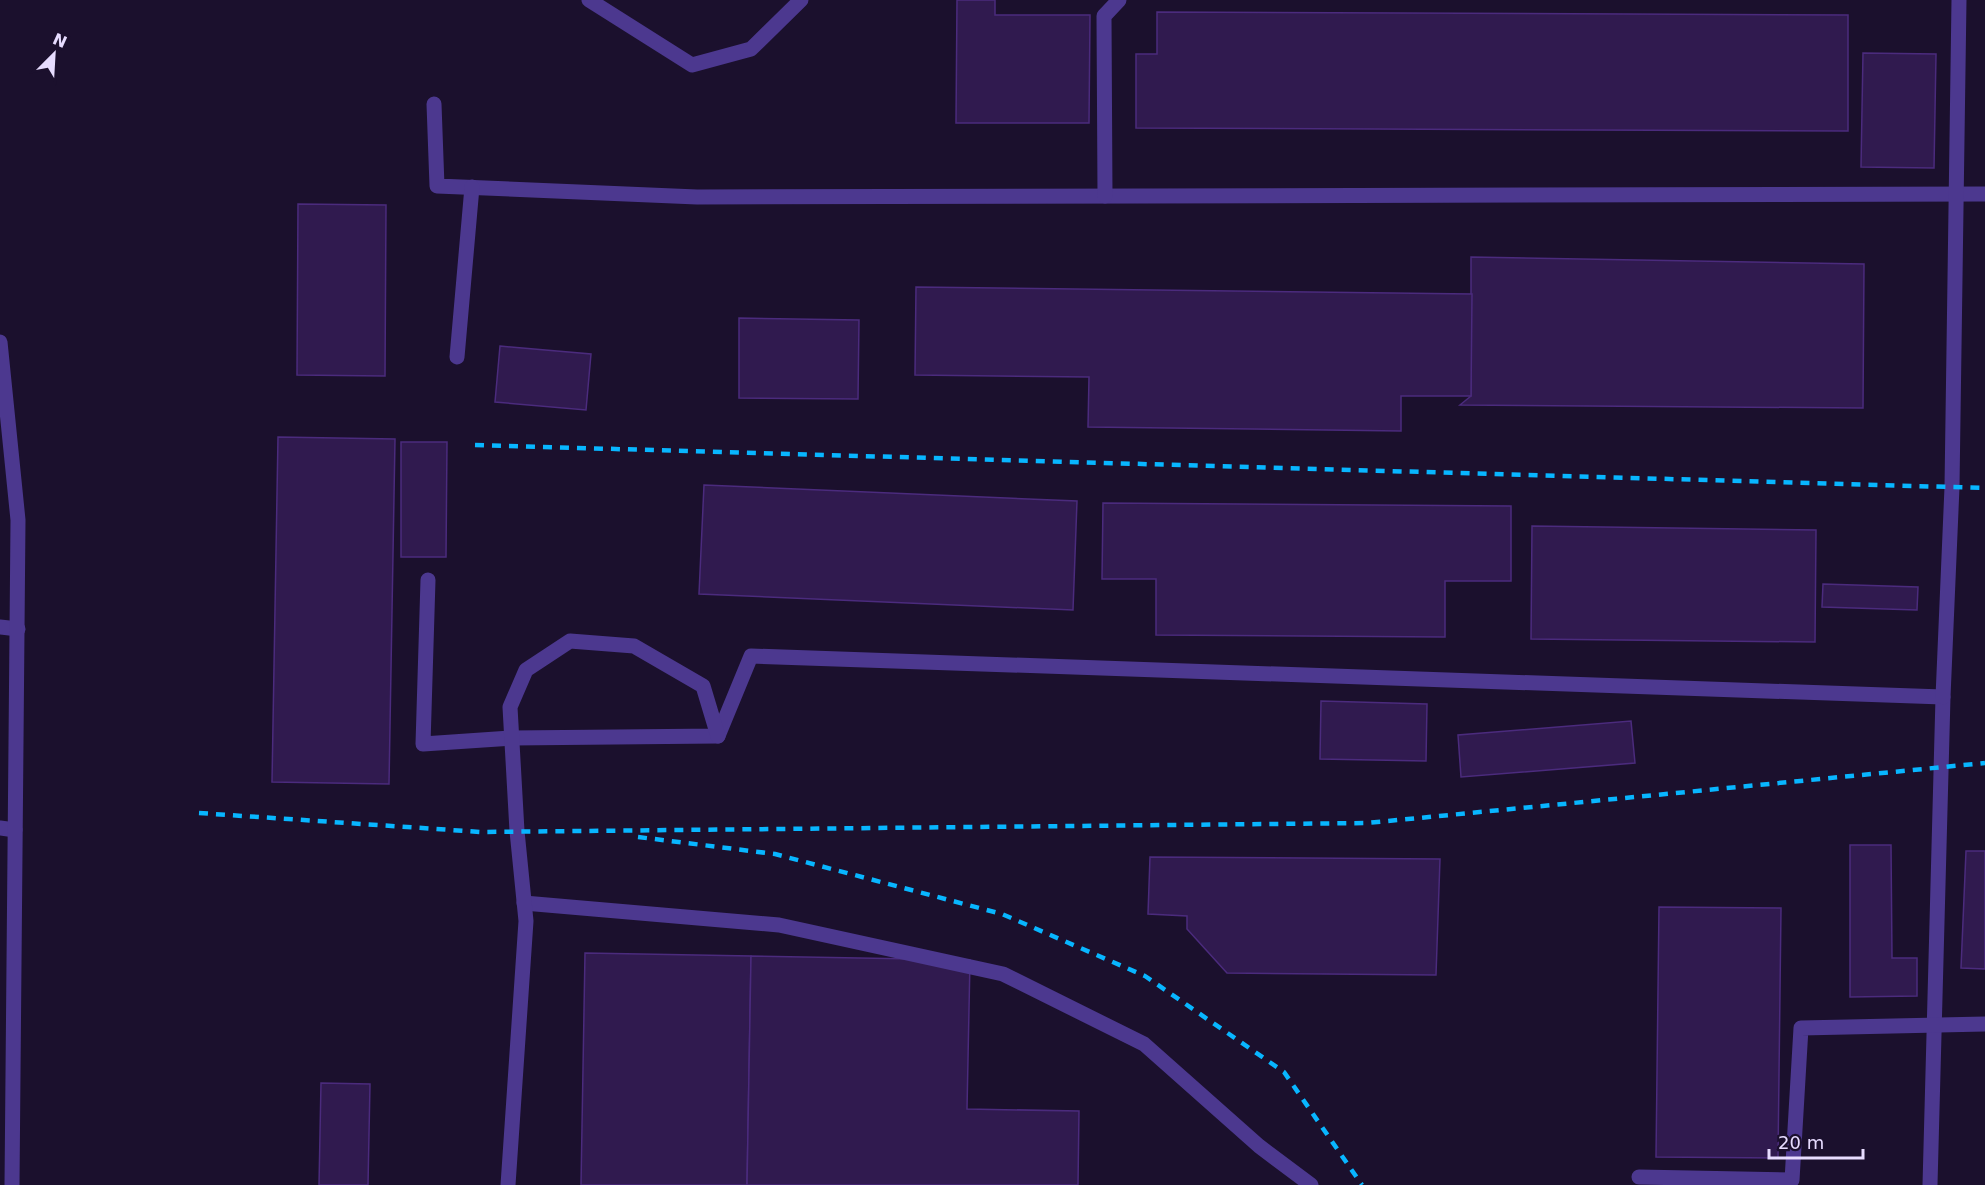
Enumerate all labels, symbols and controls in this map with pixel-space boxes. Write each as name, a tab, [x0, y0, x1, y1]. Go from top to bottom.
north arrow	[24, 24, 84, 84]
text: N	[50, 29, 70, 52]
scale bar	[1769, 1122, 1864, 1160]
text: 20 m	[1778, 1132, 1824, 1153]

